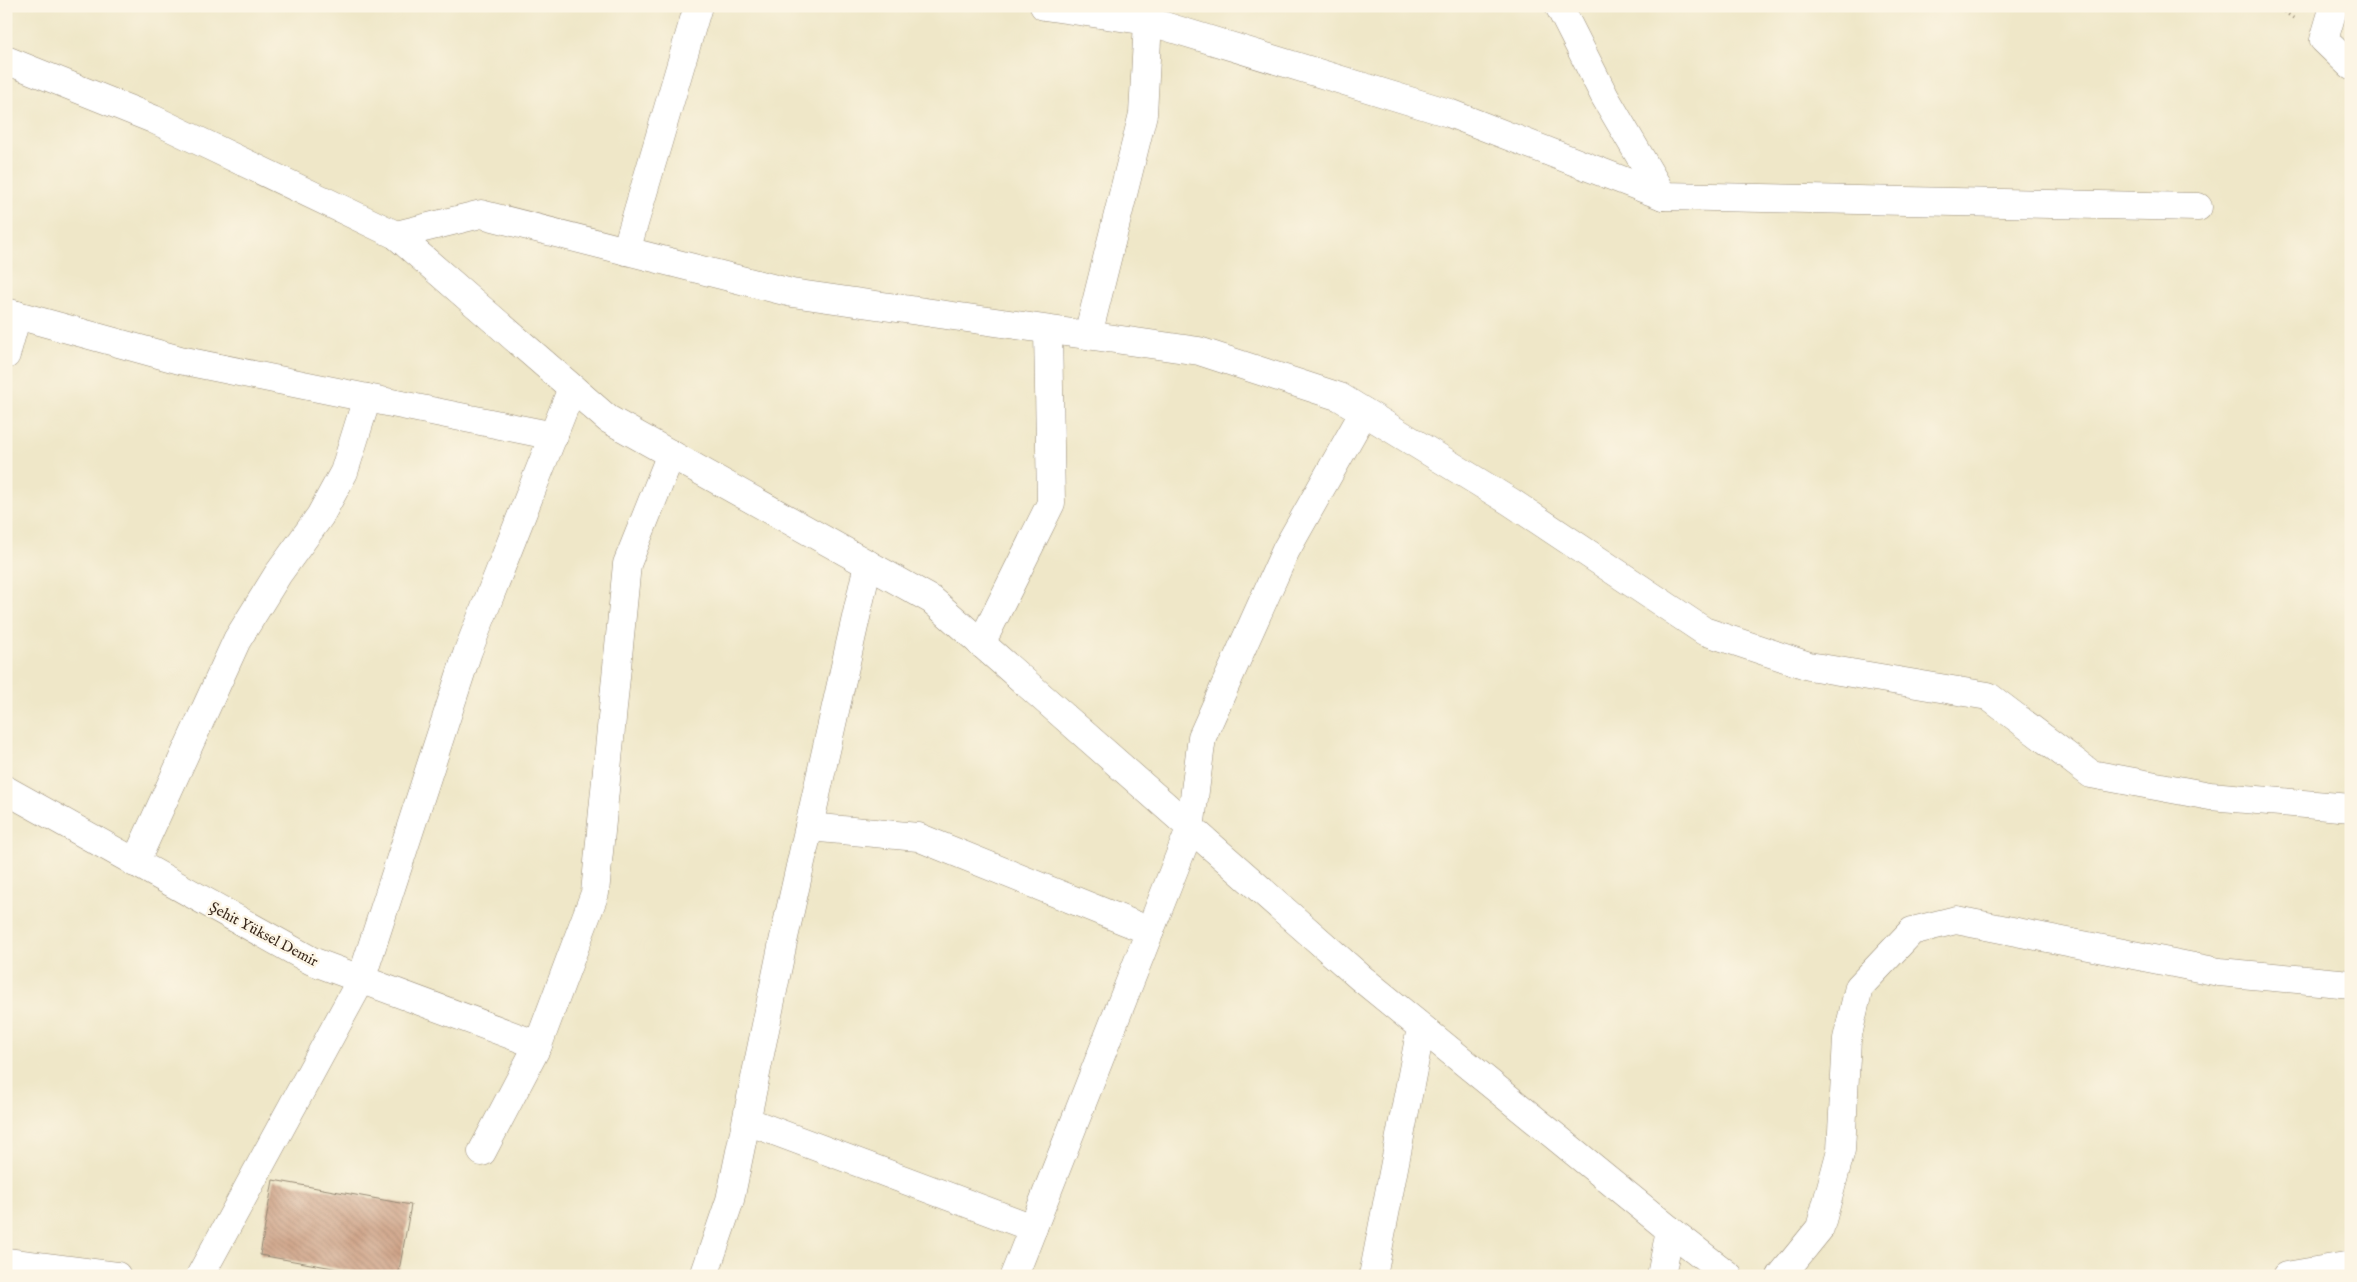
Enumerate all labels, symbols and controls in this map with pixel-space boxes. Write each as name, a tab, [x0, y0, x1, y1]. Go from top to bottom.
street label: Şehit Yüksel Demir	[206, 898, 322, 971]

